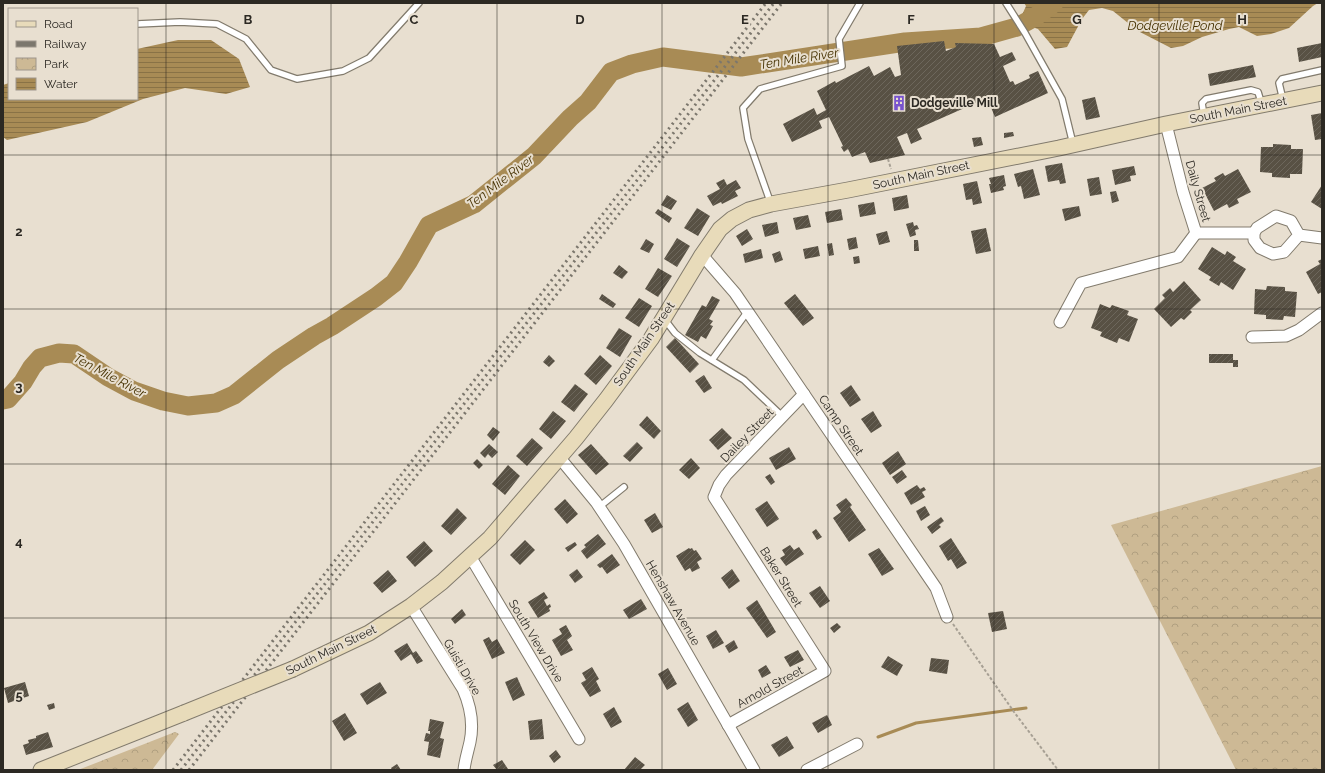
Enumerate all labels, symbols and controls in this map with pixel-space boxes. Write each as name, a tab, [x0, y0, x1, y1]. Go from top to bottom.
legend	[8, 8, 138, 100]
text: B	[244, 12, 253, 27]
text: C	[410, 12, 419, 27]
text: D	[575, 12, 585, 27]
text: E	[741, 12, 749, 27]
text: F	[907, 12, 915, 27]
text: G	[1072, 12, 1082, 27]
text: H	[1237, 12, 1247, 27]
text: Road	[44, 17, 73, 31]
water label: Dodgeville Pond	[1127, 18, 1223, 33]
text: Railway	[44, 37, 87, 51]
water label: Ten Mile River	[759, 45, 840, 72]
text: Park	[44, 57, 69, 71]
text: Water	[44, 77, 78, 91]
building icon: Dodgeville Mill	[890, 94, 908, 112]
street label: South Main Street	[1188, 94, 1288, 126]
place label: Dodgeville Mill	[911, 96, 998, 110]
water label: Ten Mile River	[464, 151, 537, 211]
street label: South Main Street	[871, 158, 971, 192]
street label: Daily Street	[1183, 159, 1213, 223]
text: 2	[15, 224, 23, 239]
street label: South Main Street	[611, 299, 677, 389]
water label: Ten Mile River	[71, 350, 149, 401]
text: 3	[15, 379, 23, 394]
street label: Camp Street	[816, 392, 866, 458]
street label: Dailey Street	[718, 405, 776, 465]
text: 4	[15, 534, 23, 549]
street label: Baker Street	[757, 545, 805, 609]
street label: Henshaw Avenue	[643, 558, 703, 648]
street label: South View Drive	[506, 597, 566, 685]
street label: South Main Street	[284, 622, 378, 678]
street label: Guisti Drive	[440, 636, 484, 698]
street label: Arnold Street	[734, 663, 806, 711]
text: 5	[15, 688, 23, 703]

